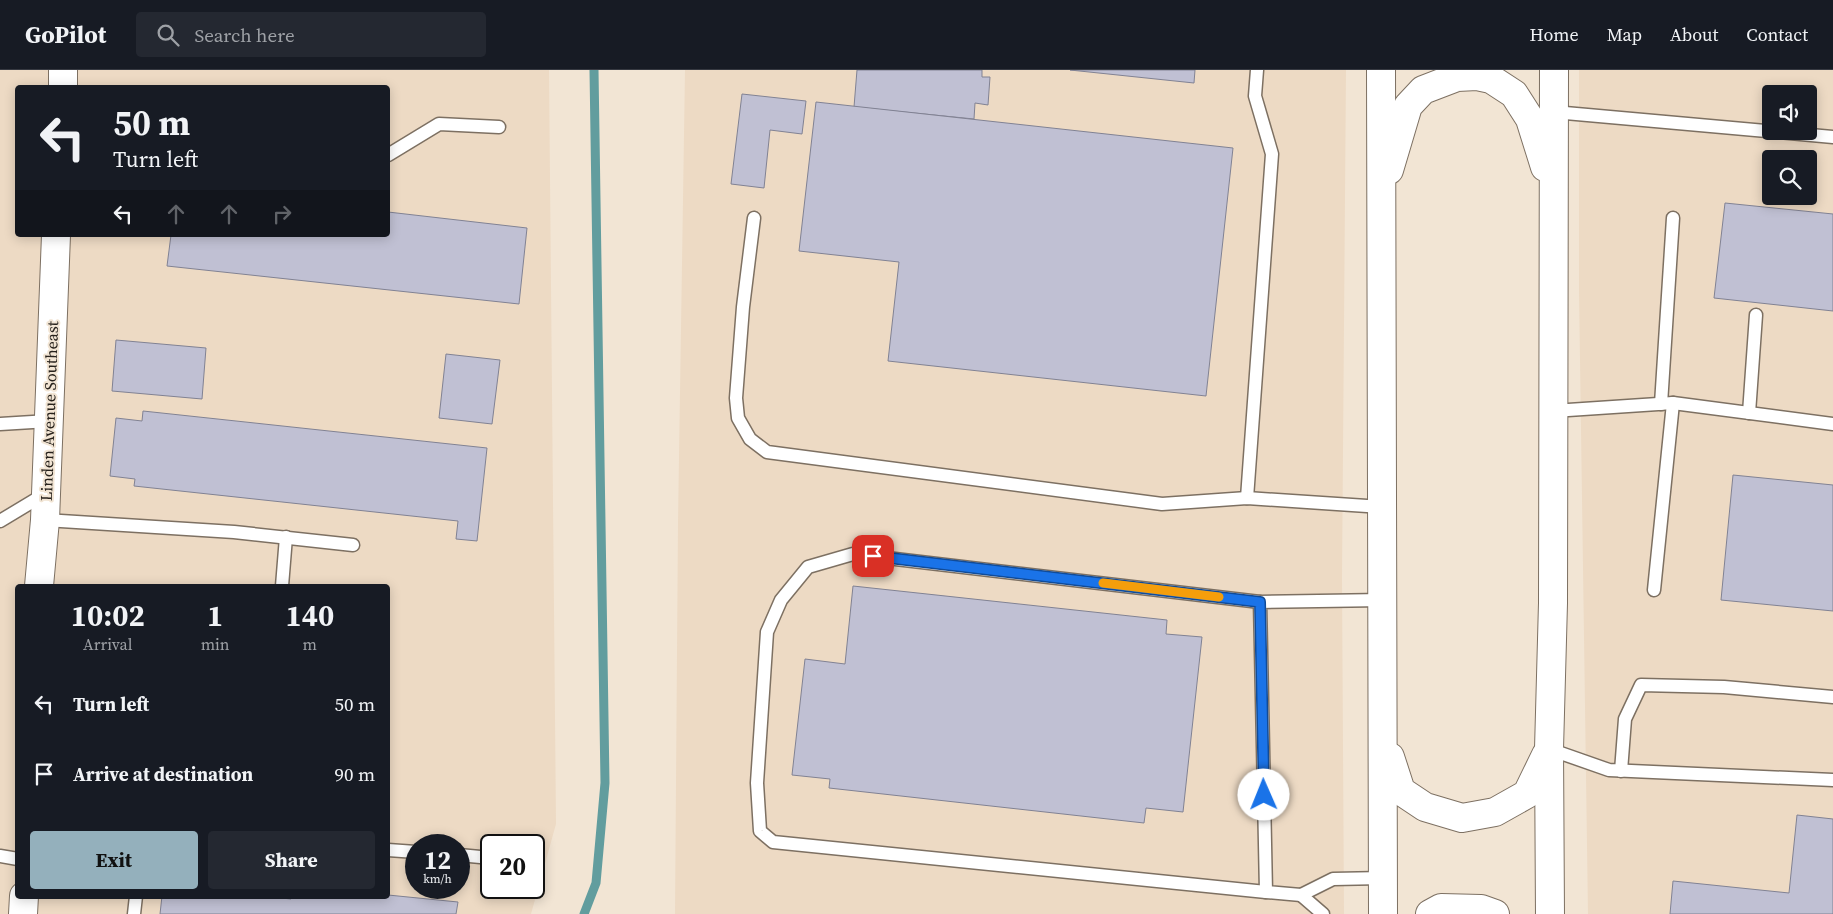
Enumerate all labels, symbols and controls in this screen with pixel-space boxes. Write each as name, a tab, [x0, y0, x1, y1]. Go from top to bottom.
search box	[136, 12, 486, 57]
text: GoPilot	[25, 18, 106, 51]
icon: search	[154, 21, 182, 49]
text: Search here	[194, 22, 295, 48]
text: Home	[1530, 22, 1579, 47]
text: Map	[1607, 22, 1642, 47]
text: About	[1670, 22, 1718, 47]
text: Contact	[1746, 22, 1808, 47]
map controls	[1762, 85, 1817, 205]
button: sound	[1762, 85, 1817, 140]
text: 50 m	[113, 99, 190, 147]
icon: left	[30, 105, 95, 170]
text: Turn left	[113, 144, 198, 174]
button: search	[1762, 150, 1817, 205]
icon: left	[109, 200, 137, 228]
icon: ahead	[162, 200, 190, 228]
icon: ahead	[215, 200, 243, 228]
icon: right	[268, 200, 296, 228]
street label: Linden Avenue Southeast	[35, 320, 63, 501]
pin	[852, 535, 894, 577]
icon: arrive	[859, 542, 887, 570]
text: 10:02	[71, 595, 145, 636]
text: 1	[207, 595, 223, 636]
text: 140	[285, 595, 334, 636]
text: Arrival	[83, 633, 133, 655]
text: min	[201, 633, 230, 655]
text: m	[303, 633, 317, 655]
icon: left	[30, 690, 58, 718]
text: Turn left	[73, 691, 149, 717]
text: 50 m	[334, 691, 375, 717]
icon: arrive	[30, 760, 58, 788]
text: Arrive at destination	[73, 761, 253, 787]
text: 90 m	[334, 761, 375, 787]
position arrow	[1237, 768, 1289, 820]
button: Exit	[30, 831, 198, 889]
button: Share	[208, 831, 375, 889]
speed limit sign: 20	[480, 834, 545, 899]
text: 12	[424, 843, 451, 877]
text: km/h	[423, 871, 452, 887]

